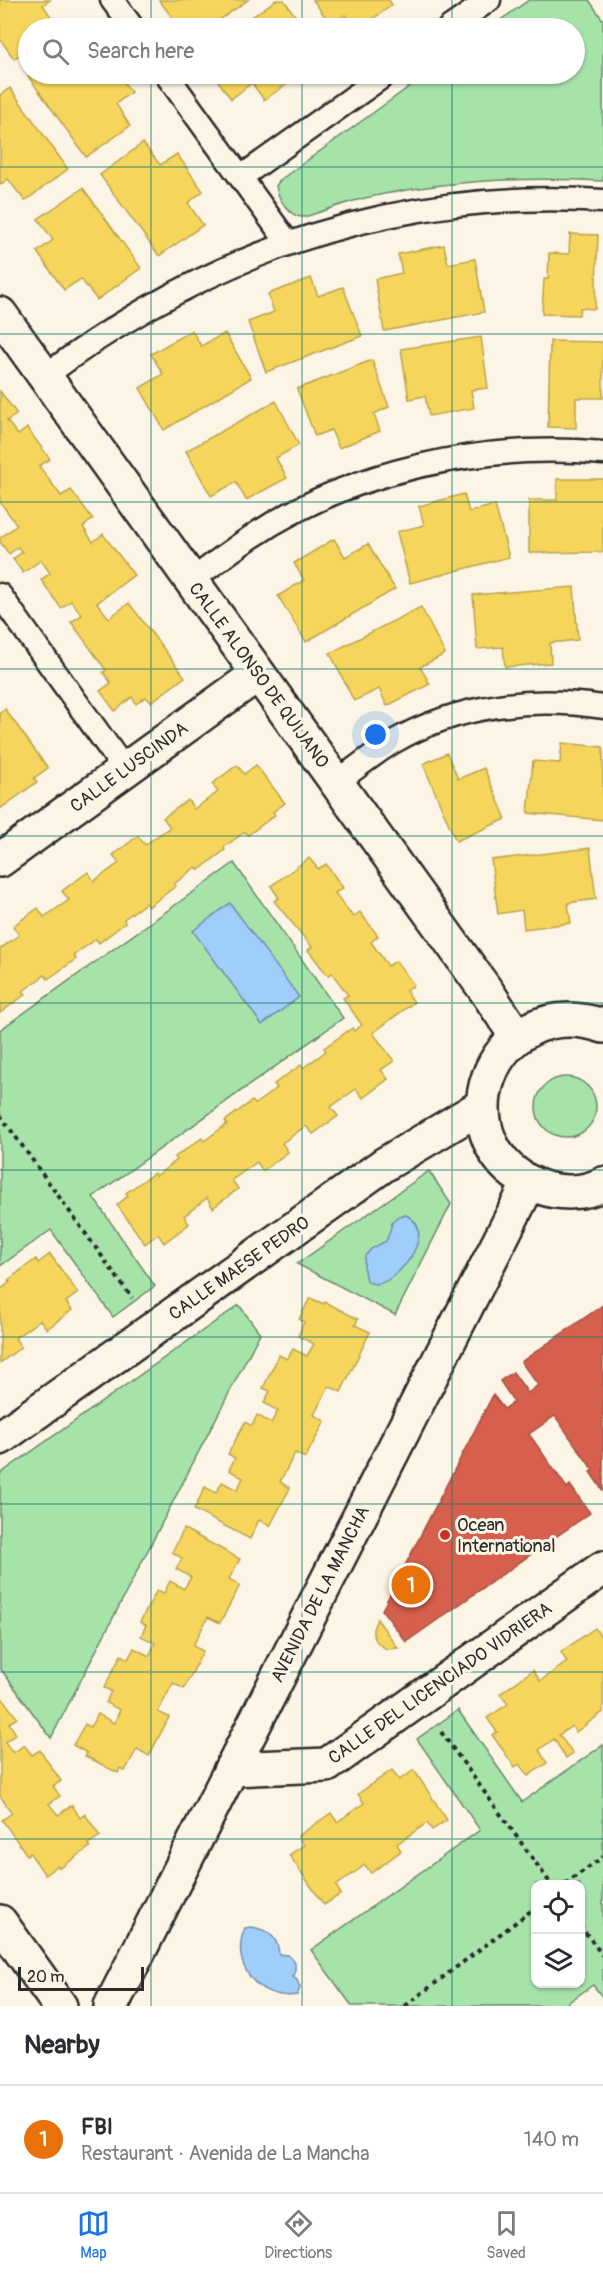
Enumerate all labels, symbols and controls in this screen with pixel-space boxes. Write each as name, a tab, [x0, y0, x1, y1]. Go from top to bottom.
search box	[18, 18, 585, 84]
icon: search	[39, 35, 72, 68]
text: Search here	[87, 37, 194, 65]
street label: CALLE ALONSO DE QUIJANO	[183, 578, 334, 773]
street label: CALLE LUSCINDA	[66, 717, 193, 818]
your location	[361, 720, 390, 749]
street label: CALLE MAESE PEDRO	[164, 1211, 314, 1326]
street label: AVENIDA DE LA MANCHA	[266, 1502, 375, 1686]
place label: Ocean International	[457, 1514, 555, 1558]
marker: Ocean International	[438, 1528, 452, 1542]
pin: 1	[392, 1562, 430, 1608]
street label: CALLE DEL LICENCIADO VIDRIERA	[324, 1597, 557, 1770]
map controls	[531, 1880, 585, 1988]
button: locate	[531, 1880, 585, 1934]
button: layers	[531, 1934, 585, 1988]
scale bar	[18, 1964, 144, 1992]
text: 20 m	[27, 1967, 65, 1987]
text: Nearby	[24, 2029, 100, 2061]
text: FBI	[81, 2113, 113, 2141]
text: 1	[40, 2127, 47, 2152]
text: 140 m	[524, 2127, 579, 2152]
text: Restaurant · Avenida de La Mancha	[81, 2141, 370, 2166]
tab: Map	[77, 2207, 110, 2263]
tab: Directions	[264, 2207, 332, 2263]
tab: Saved	[486, 2207, 526, 2263]

